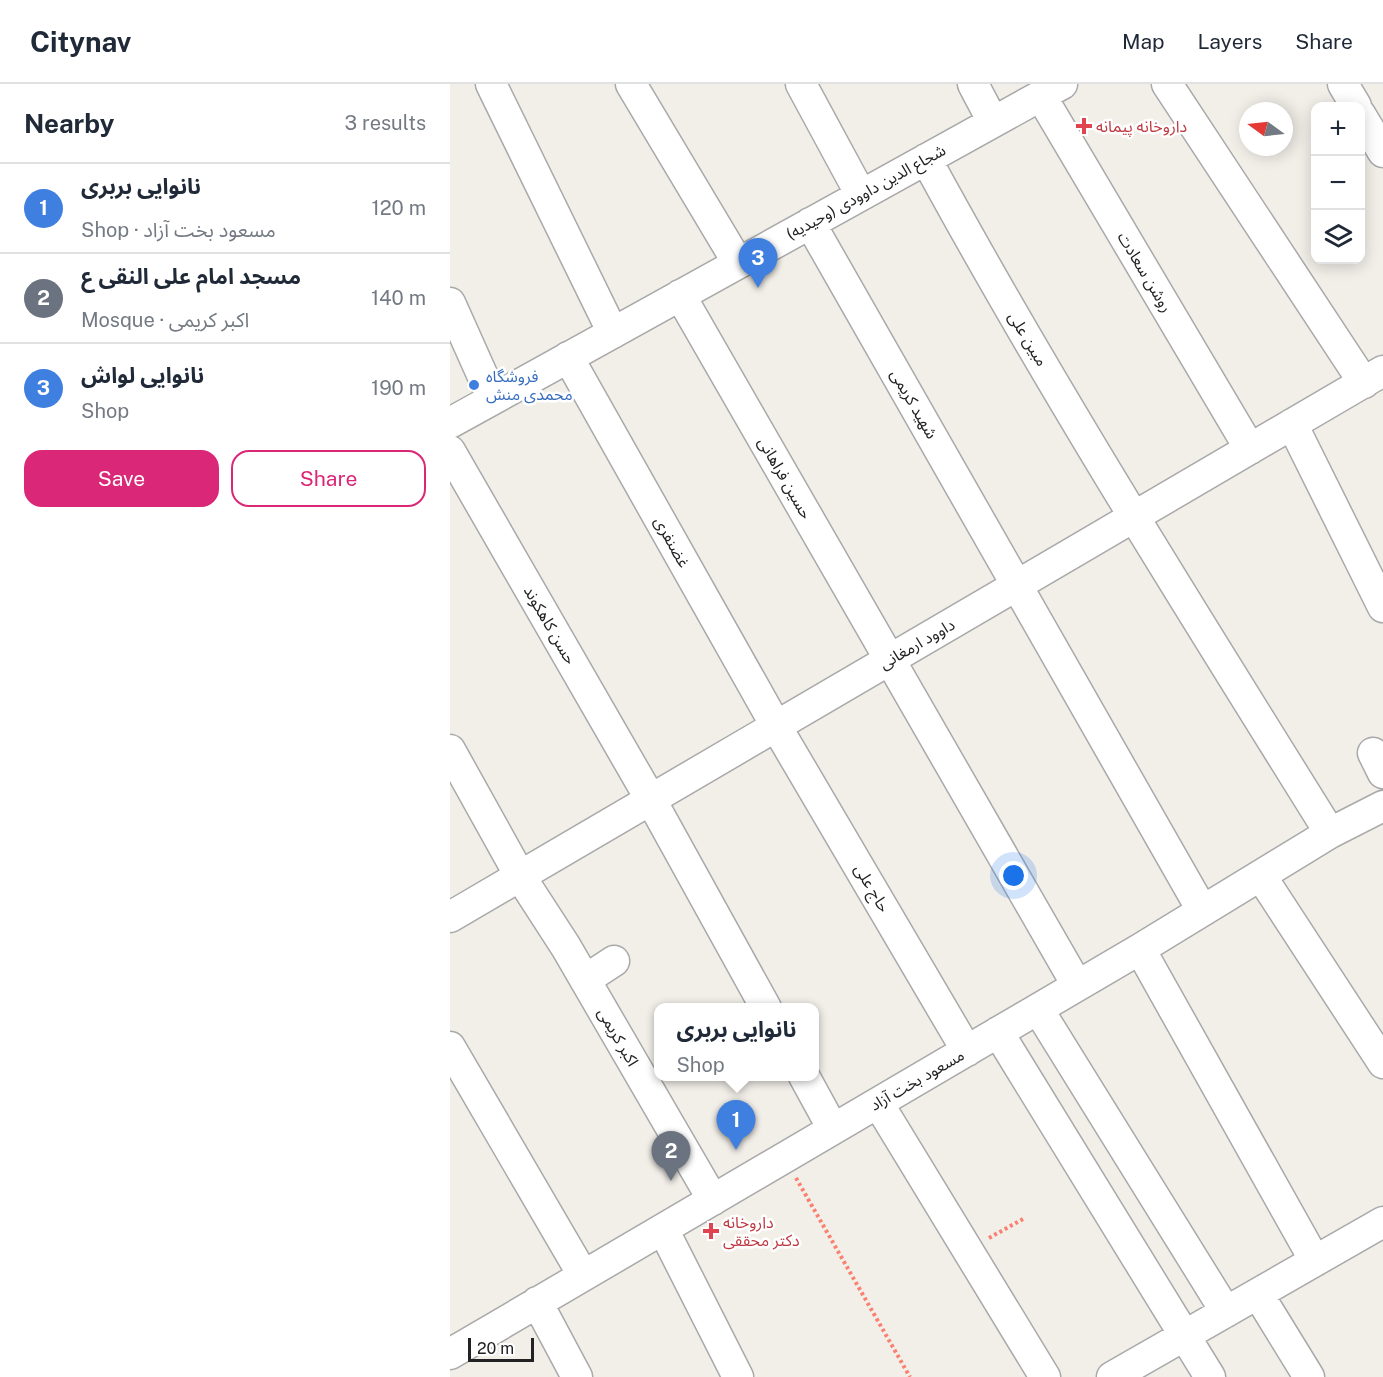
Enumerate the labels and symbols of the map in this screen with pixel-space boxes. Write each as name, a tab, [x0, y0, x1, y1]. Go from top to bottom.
north arrow	[1239, 102, 1293, 156]
place label: داروخانه پیمانه	[1096, 117, 1187, 137]
marker: داروخانه پیمانه	[1077, 119, 1091, 133]
street label: شجاع الدین داوودی (وحیدیه)	[783, 140, 950, 246]
street label: روشن سعادت	[1114, 228, 1176, 316]
pin: 3	[738, 238, 778, 288]
street label: مبین علی	[1004, 308, 1052, 370]
street label: شهید کریمی	[886, 366, 942, 442]
place label: فروشگاه محمدی منش	[486, 367, 573, 404]
marker: فروشگاه محمدی منش	[467, 378, 481, 392]
street label: حسین فراهانی	[754, 434, 816, 522]
street label: غضنفری	[650, 513, 694, 571]
street label: حسن کاهکوند	[520, 582, 580, 668]
street label: داوود ارمغانی	[876, 615, 958, 673]
street label: حاج علی	[848, 860, 894, 917]
your location	[999, 861, 1028, 890]
street label: اکبر کریمی	[594, 1004, 642, 1070]
street label: مسعود بخت آزاد	[866, 1045, 968, 1115]
pin: 1	[716, 1100, 756, 1150]
pin: 2	[652, 1132, 690, 1181]
place label: داروخانه دکتر محققی	[723, 1213, 800, 1250]
marker: داروخانه دکتر محققی	[704, 1224, 718, 1238]
scale bar	[468, 1335, 534, 1362]

